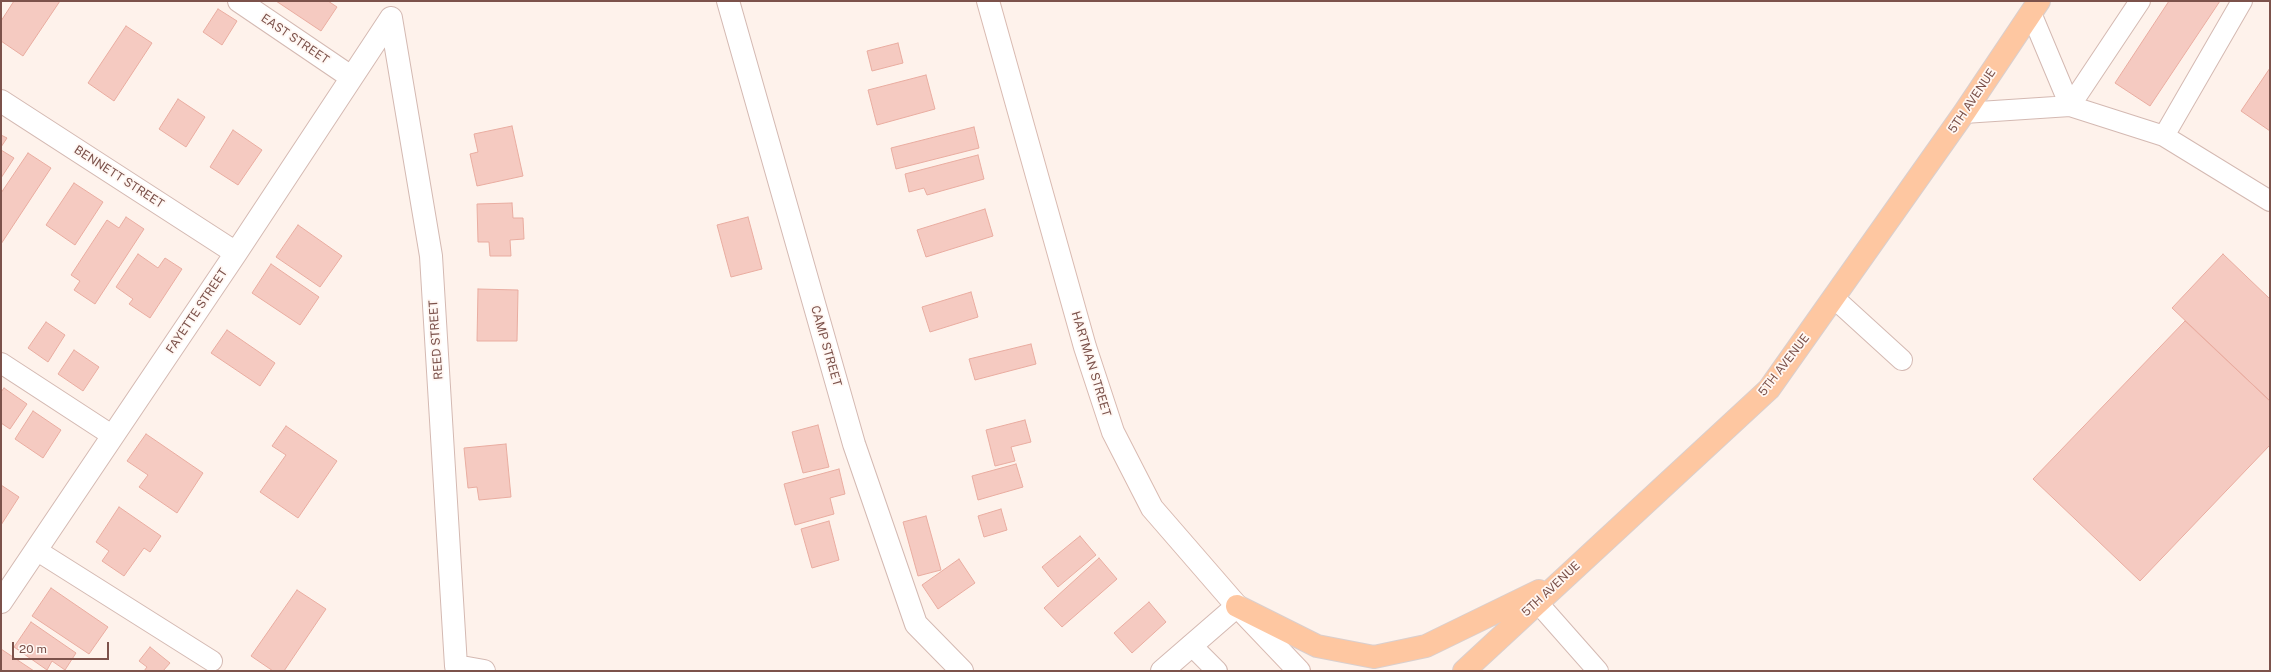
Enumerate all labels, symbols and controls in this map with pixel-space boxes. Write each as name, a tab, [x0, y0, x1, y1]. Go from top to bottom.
street label: EAST STREET	[258, 11, 332, 67]
street label: 5TH AVENUE	[1945, 66, 1999, 136]
street label: BENNETT STREET	[71, 143, 167, 211]
street label: FAYETTE STREET	[163, 266, 231, 356]
street label: REED STREET	[426, 300, 446, 380]
street label: CAMP STREET	[808, 304, 844, 388]
street label: HARTMAN STREET	[1068, 310, 1114, 418]
street label: 5TH AVENUE	[1755, 331, 1813, 399]
street label: 5TH AVENUE	[1519, 558, 1583, 620]
scale bar	[14, 634, 111, 660]
text: 20 m	[19, 642, 47, 656]

